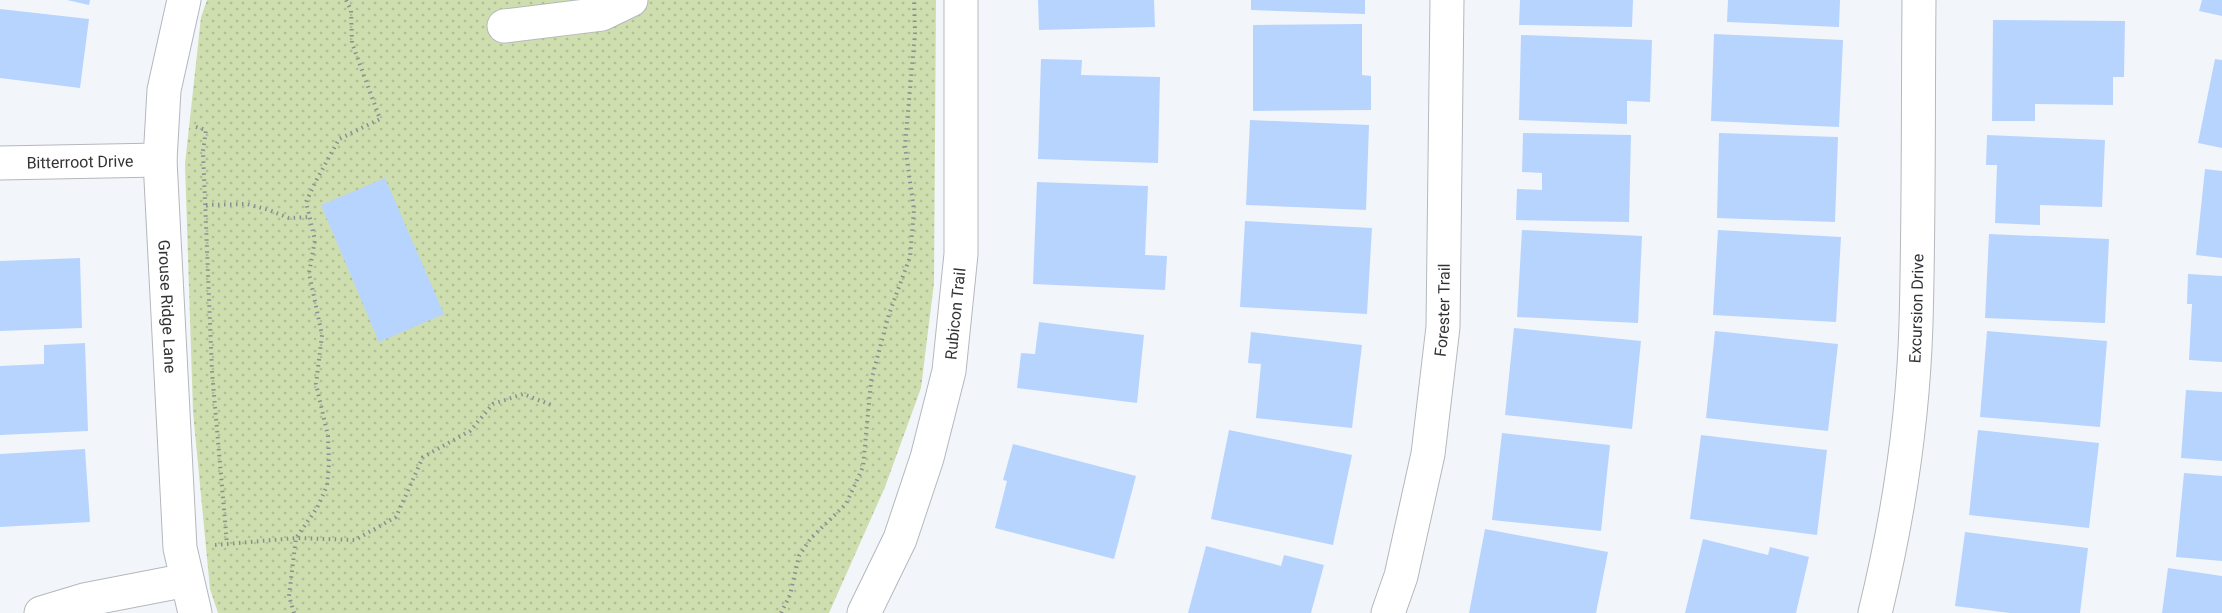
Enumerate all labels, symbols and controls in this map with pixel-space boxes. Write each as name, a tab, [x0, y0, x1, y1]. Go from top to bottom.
street label: Bitterroot Drive	[26, 151, 134, 172]
street label: Grouse Ridge Lane	[155, 239, 180, 374]
street label: Excursion Drive	[1905, 254, 1927, 364]
street label: Forester Trail	[1430, 263, 1453, 358]
street label: Rubicon Trail	[941, 267, 969, 361]

